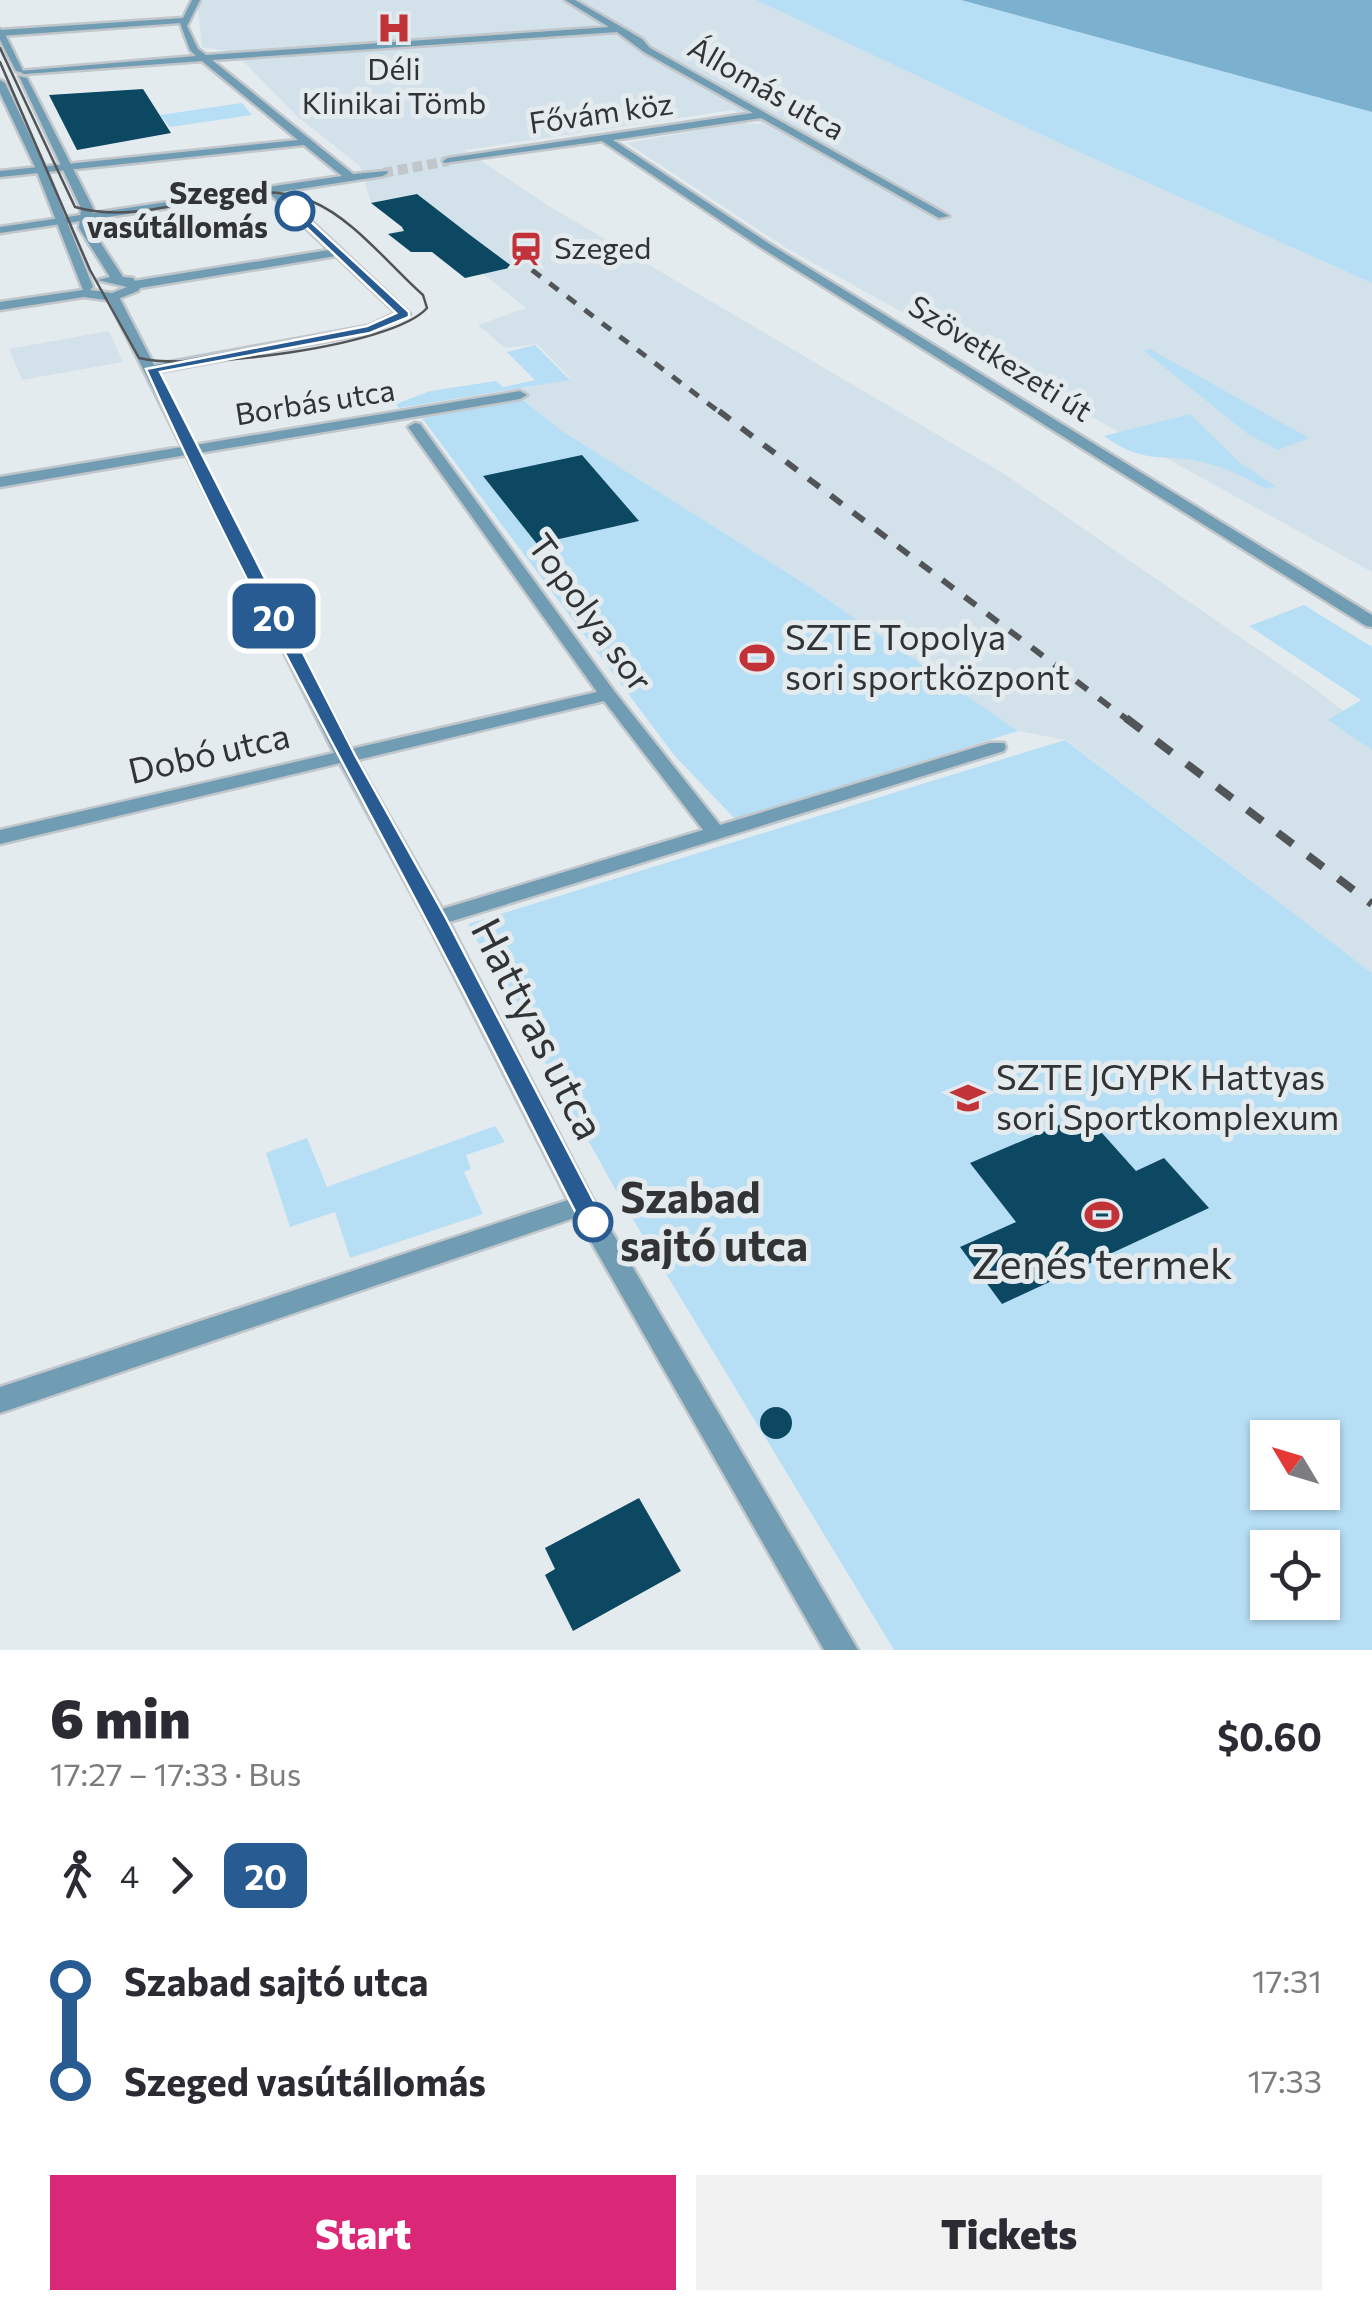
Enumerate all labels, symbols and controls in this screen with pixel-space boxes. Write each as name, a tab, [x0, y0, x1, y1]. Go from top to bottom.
hospital icon: Déli Klinikai Tömb	[375, 9, 413, 47]
street label: Állomás utca	[683, 27, 852, 146]
place label: Déli Klinikai Tömb	[302, 49, 486, 120]
street label: Fővám köz	[526, 83, 675, 140]
place label: Szeged vasútállomás	[87, 173, 268, 244]
marker: Szeged vasútállomás	[276, 192, 314, 230]
place label: Szeged	[554, 228, 651, 265]
station icon: Szeged	[507, 230, 545, 268]
street label: Szövetkezeti út	[903, 286, 1100, 428]
street label: Borbás utca	[232, 370, 397, 431]
street label: Topolya sor	[520, 524, 664, 699]
line badge: 20	[229, 584, 319, 648]
text: 20	[253, 595, 295, 638]
place label: SZTE Topolya sori sportközpont	[785, 614, 1070, 697]
sports icon: SZTE Topolya sori sportközpont	[738, 639, 776, 677]
street label: Dobó utca	[124, 712, 293, 791]
street label: Hattyas utca	[462, 909, 618, 1147]
place label: SZTE JGYPK Hattyas sori Sportkomplexum	[996, 1054, 1339, 1137]
school or university icon: SZTE JGYPK Hattyas sori Sportkomplexum	[949, 1079, 987, 1117]
place label: Szabad sajtó utca	[620, 1170, 808, 1270]
sports icon: Zenés termek	[1083, 1196, 1121, 1234]
marker: Szabad sajtó utca	[574, 1203, 612, 1241]
place label: Zenés termek	[971, 1236, 1233, 1288]
north arrow	[1250, 1420, 1340, 1510]
map controls	[1250, 1420, 1340, 1620]
button: locate	[1250, 1530, 1340, 1620]
text: 6 min	[50, 1682, 191, 1749]
text: $0.60	[1217, 1712, 1322, 1759]
text: 17:27 – 17:33 · Bus	[50, 1753, 301, 1793]
icon: walk	[50, 1848, 105, 1903]
icon: forward	[154, 1848, 209, 1903]
text: 20	[244, 1854, 287, 1897]
text: 4	[120, 1855, 139, 1895]
text: Szabad sajtó utca	[124, 1957, 429, 2004]
text: 17:31	[1252, 1960, 1322, 2000]
text: Szeged vasútállomás	[124, 2057, 486, 2104]
text: 17:33	[1247, 2060, 1322, 2100]
button: Start	[50, 2175, 676, 2290]
button: Tickets	[696, 2175, 1322, 2290]

